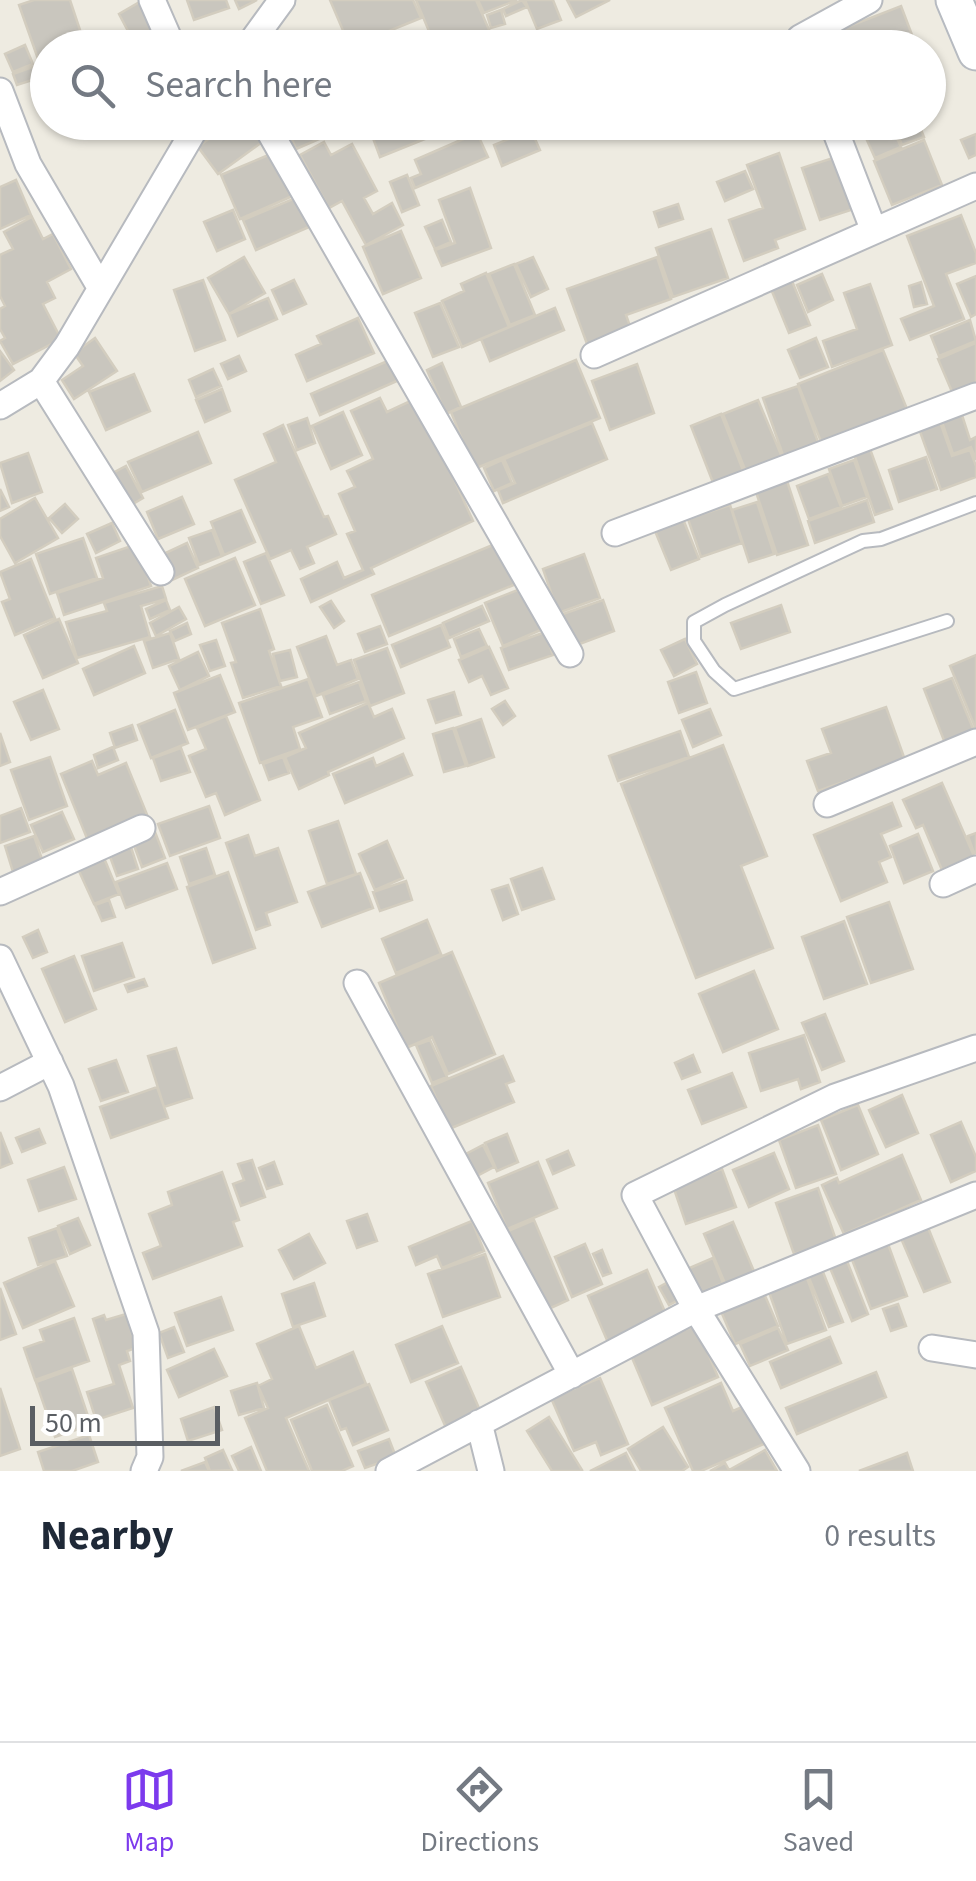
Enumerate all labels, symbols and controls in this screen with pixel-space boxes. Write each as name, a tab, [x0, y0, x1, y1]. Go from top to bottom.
search box	[30, 30, 946, 140]
icon: search	[65, 58, 120, 113]
text: Search here	[145, 58, 332, 112]
scale bar	[30, 1401, 220, 1446]
text: 50 m	[45, 1403, 102, 1443]
text: Nearby	[40, 1506, 174, 1566]
text: 0 results	[824, 1513, 936, 1559]
tab: Map	[122, 1762, 177, 1862]
tab: Directions	[421, 1762, 539, 1862]
tab: Saved	[783, 1762, 854, 1862]

